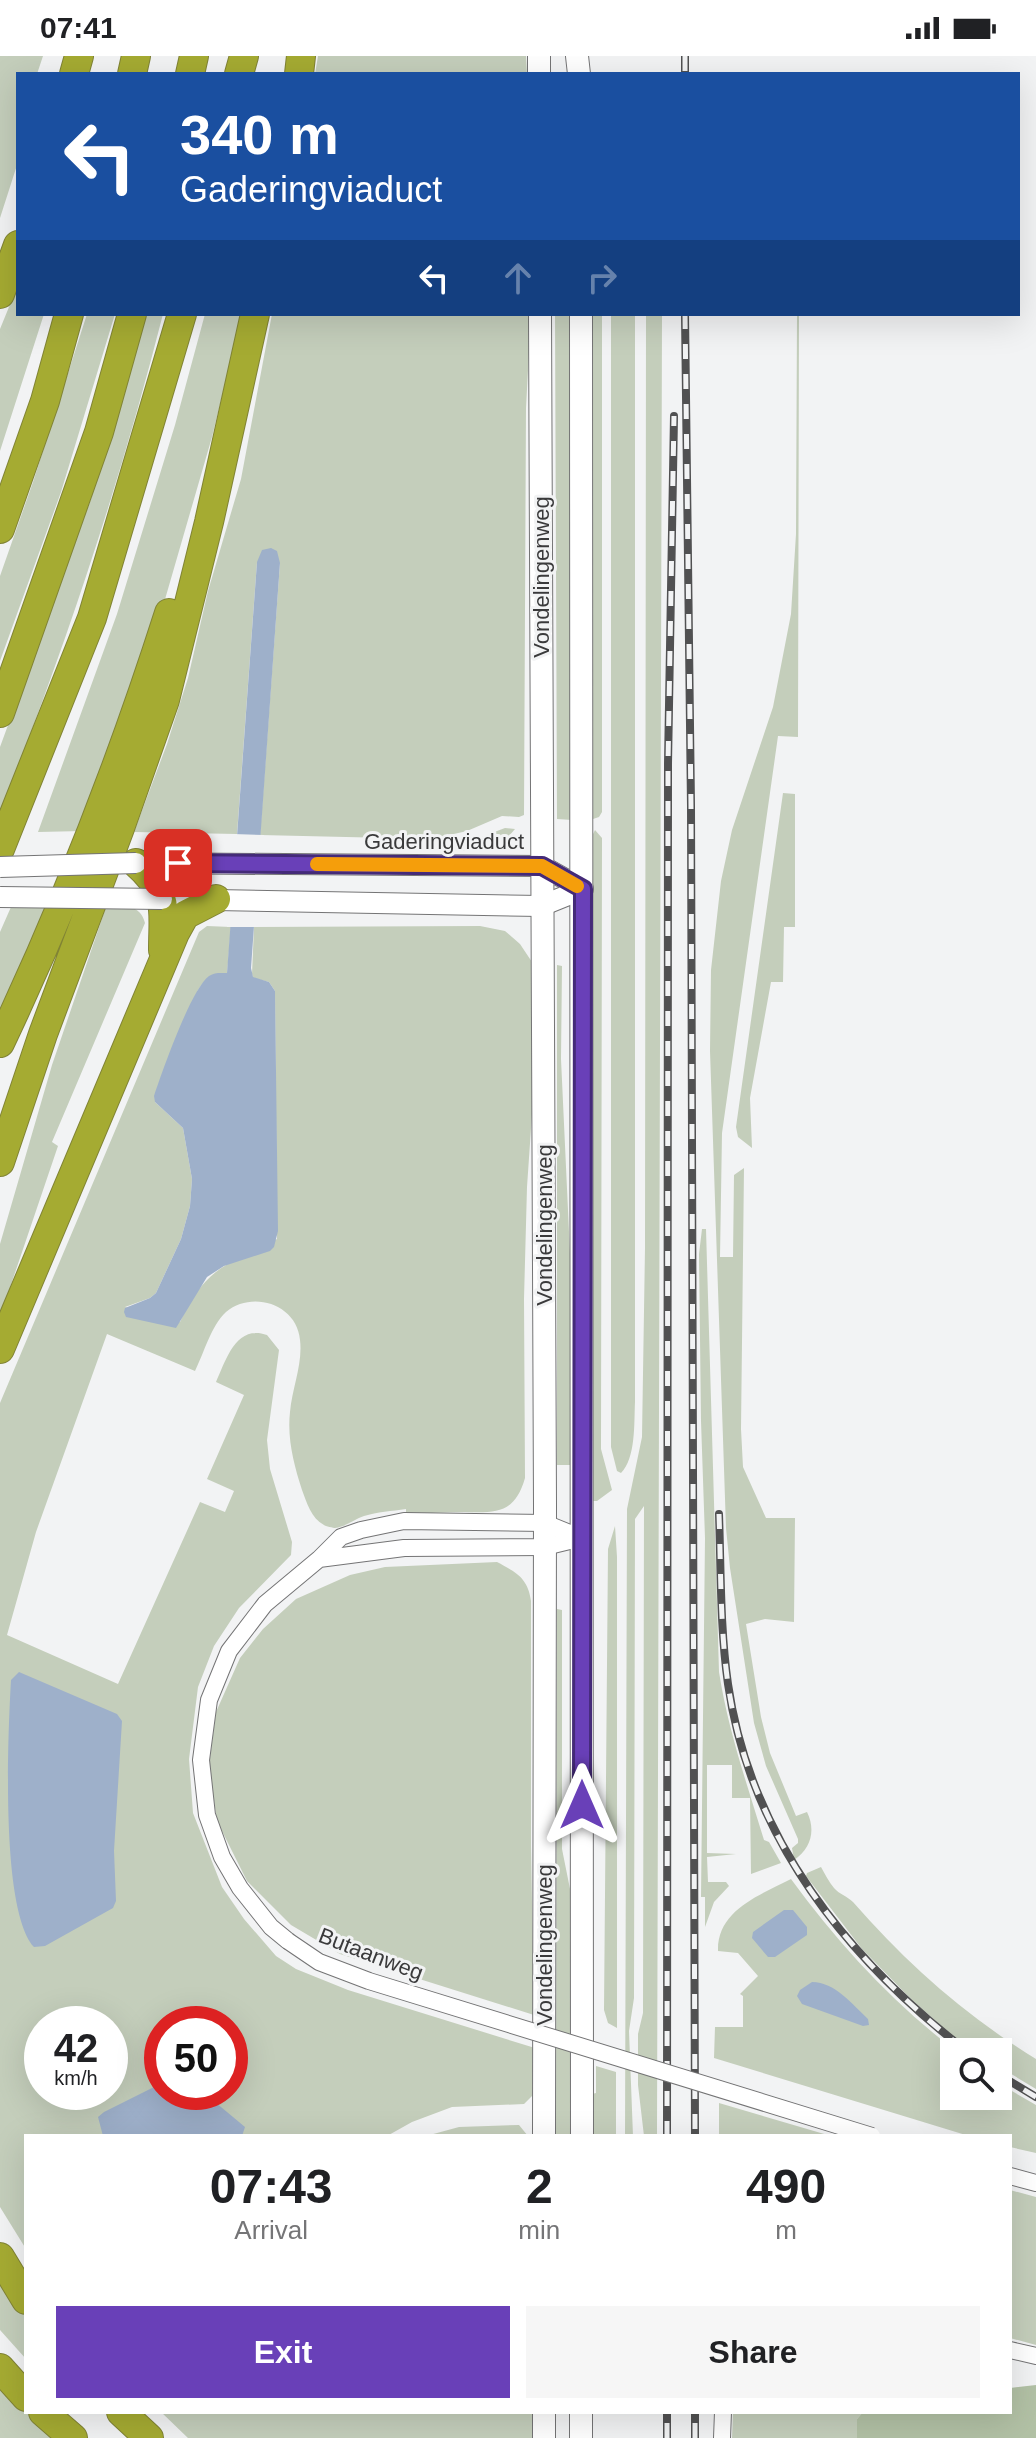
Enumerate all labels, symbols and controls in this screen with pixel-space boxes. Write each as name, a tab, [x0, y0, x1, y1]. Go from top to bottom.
text: 07:41	[40, 11, 117, 44]
text: 340 m	[180, 103, 339, 166]
icon: left	[48, 104, 152, 208]
text: Gaderingviaduct	[180, 169, 442, 210]
icon: left	[412, 256, 456, 300]
icon: ahead	[496, 256, 540, 300]
icon: right	[580, 256, 624, 300]
street label: Vondelingenweg	[529, 496, 554, 658]
pin	[144, 829, 212, 897]
street label: Gaderingviaduct	[364, 829, 524, 854]
icon: arrive	[156, 841, 200, 885]
street label: Vondelingenweg	[532, 1144, 557, 1306]
position arrow	[540, 1763, 624, 1847]
street label: Vondelingenweg	[532, 1864, 557, 2026]
street label: Butaanweg	[315, 1923, 427, 1985]
speed limit sign: 50	[144, 2006, 248, 2110]
text: 42	[54, 2026, 98, 2070]
map controls	[940, 2038, 1012, 2110]
button: search	[940, 2038, 1012, 2110]
text: km/h	[54, 2067, 98, 2089]
text: 07:43	[210, 2160, 333, 2213]
text: 2	[526, 2160, 553, 2213]
text: 490	[746, 2160, 826, 2213]
text: Arrival	[234, 2215, 308, 2245]
text: min	[518, 2215, 560, 2245]
text: m	[775, 2215, 797, 2245]
button: Exit	[56, 2306, 510, 2398]
button: Share	[526, 2306, 980, 2398]

